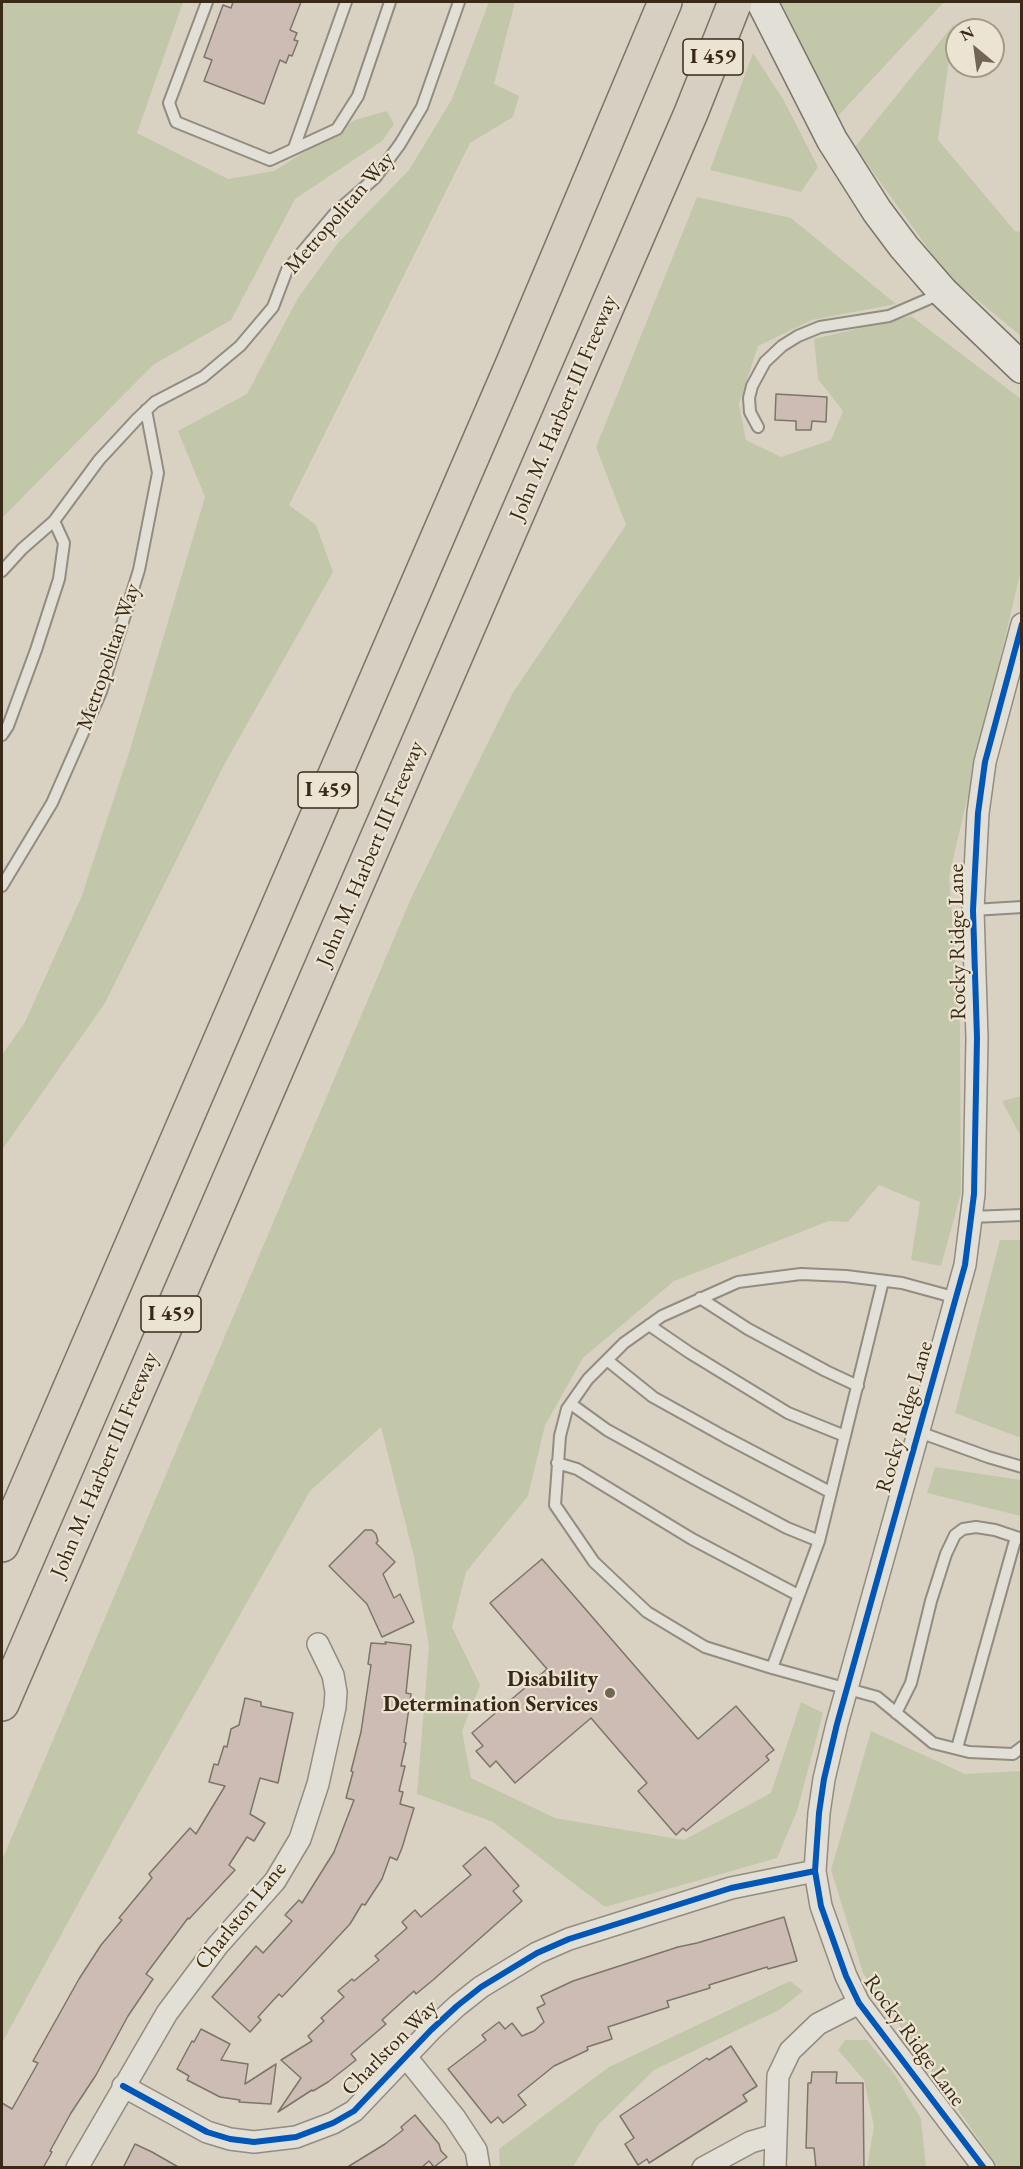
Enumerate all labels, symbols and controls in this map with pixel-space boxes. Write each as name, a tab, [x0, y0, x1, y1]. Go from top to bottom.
north arrow	[945, 18, 1005, 78]
text: N	[956, 21, 978, 46]
road number: I 459	[683, 39, 743, 75]
street label: Metropolitan Way	[280, 146, 400, 280]
street label: John M. Harbert III Freeway	[504, 291, 624, 525]
street label: Metropolitan Way	[72, 580, 146, 734]
street label: John M. Harbert III Freeway	[311, 737, 431, 971]
road number: I 459	[298, 772, 358, 808]
street label: Rocky Ridge Lane	[943, 864, 973, 1020]
road number: I 459	[141, 1296, 201, 1332]
street label: Rocky Ridge Lane	[871, 1338, 939, 1496]
street label: John M. Harbert III Freeway	[45, 1348, 165, 1582]
place label: Disability Determination Services	[383, 1667, 598, 1718]
marker: Disability Determination Services	[603, 1686, 617, 1700]
street label: Charlston Lane	[189, 1857, 293, 1975]
street label: Rocky Ridge Lane	[857, 1970, 971, 2112]
street label: Charlston Way	[336, 1994, 444, 2102]

